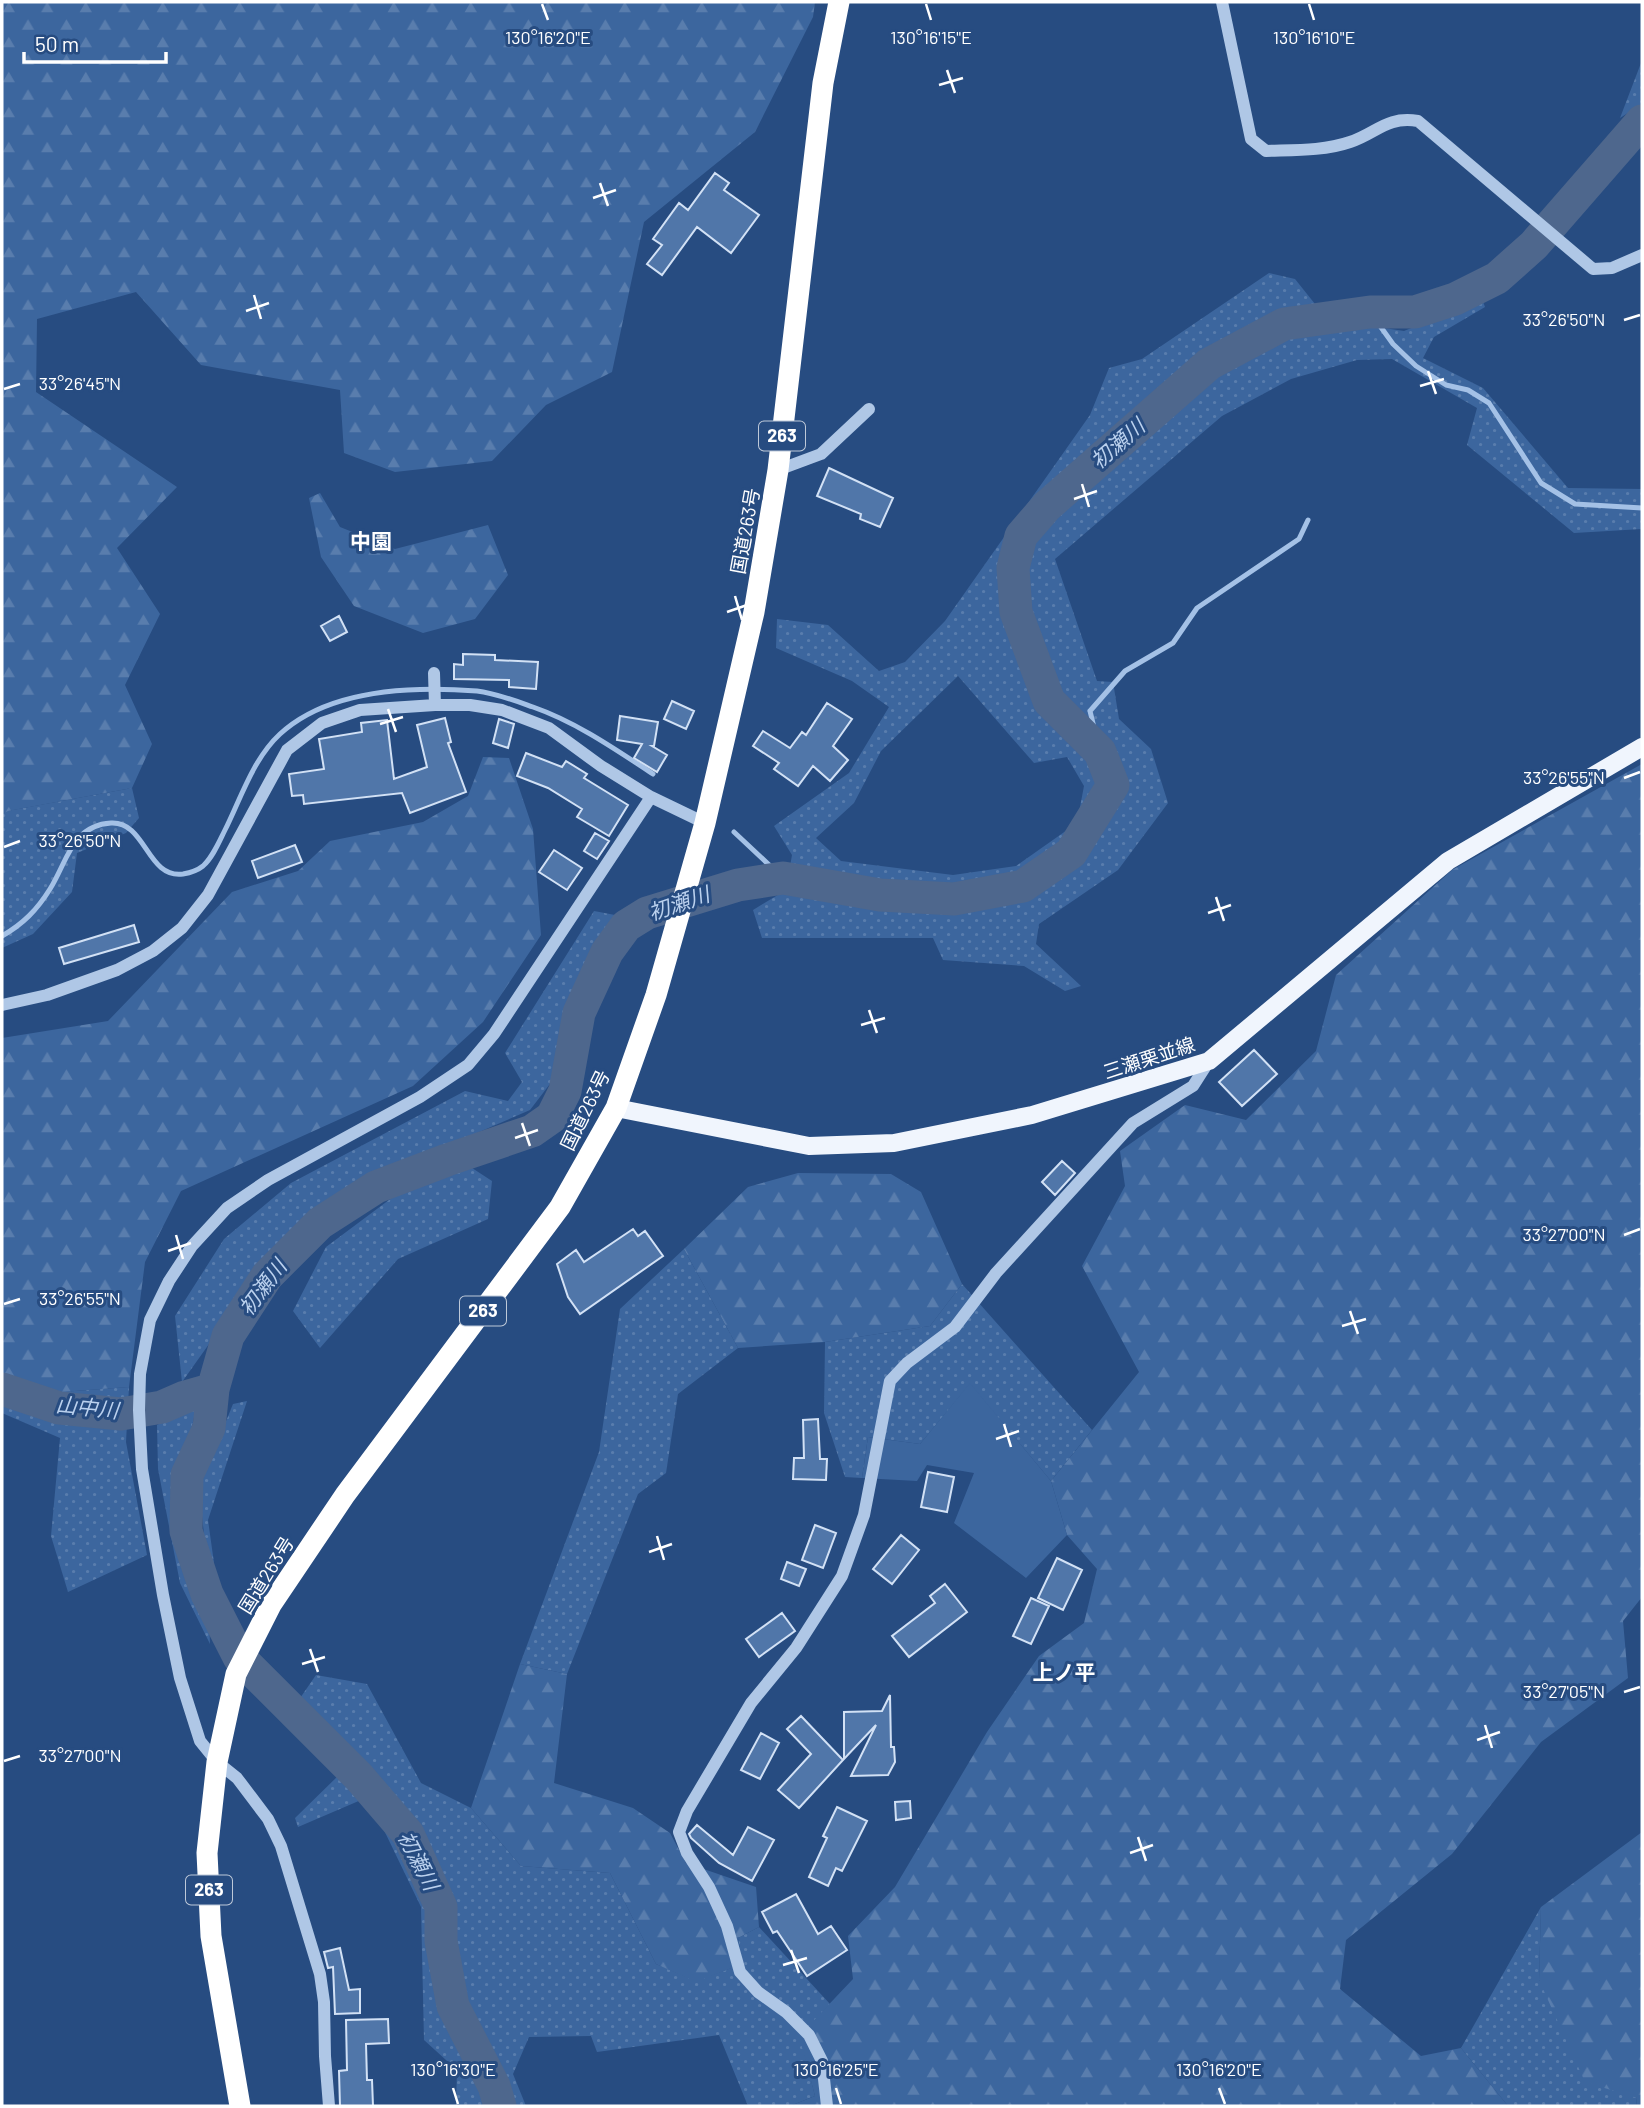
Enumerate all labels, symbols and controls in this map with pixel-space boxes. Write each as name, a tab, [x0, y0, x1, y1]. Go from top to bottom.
scale bar	[24, 21, 166, 65]
text: 130°16'20"E	[505, 26, 591, 48]
text: 130°16'15"E	[890, 26, 972, 48]
text: 130°16'10"E	[1273, 26, 1355, 48]
text: 50 m	[35, 31, 79, 56]
text: 33°26'50"N	[1522, 308, 1606, 330]
text: 33°26'45"N	[39, 372, 121, 394]
water label: 初瀬川	[1085, 411, 1150, 473]
road number: 263	[759, 422, 805, 450]
street label: 国道263号	[726, 486, 763, 576]
district label: 中園	[350, 528, 392, 553]
text: 33°26'55"N	[1523, 766, 1605, 788]
text: 33°26'50"N	[38, 829, 122, 851]
water label: 初瀬川	[645, 880, 714, 925]
street label: 三瀬栗並線	[1100, 1032, 1198, 1083]
street label: 国道263号	[555, 1066, 614, 1154]
text: 33°27'00"N	[1522, 1223, 1606, 1245]
water label: 初瀬川	[233, 1253, 292, 1320]
text: 33°26'55"N	[39, 1287, 121, 1309]
road number: 263	[460, 1296, 506, 1326]
water label: 山中川	[55, 1391, 122, 1422]
street label: 国道263号	[233, 1532, 298, 1618]
district label: 上ノ平	[1033, 1659, 1096, 1684]
text: 33°27'05"N	[1523, 1680, 1605, 1702]
text: 33°27'00"N	[38, 1744, 122, 1766]
water label: 初瀬川	[394, 1827, 446, 1896]
road number: 263	[186, 1876, 232, 1904]
text: 130°16'30"E	[410, 2058, 496, 2080]
text: 130°16'25"E	[793, 2058, 879, 2080]
text: 130°16'20"E	[1176, 2058, 1262, 2080]

